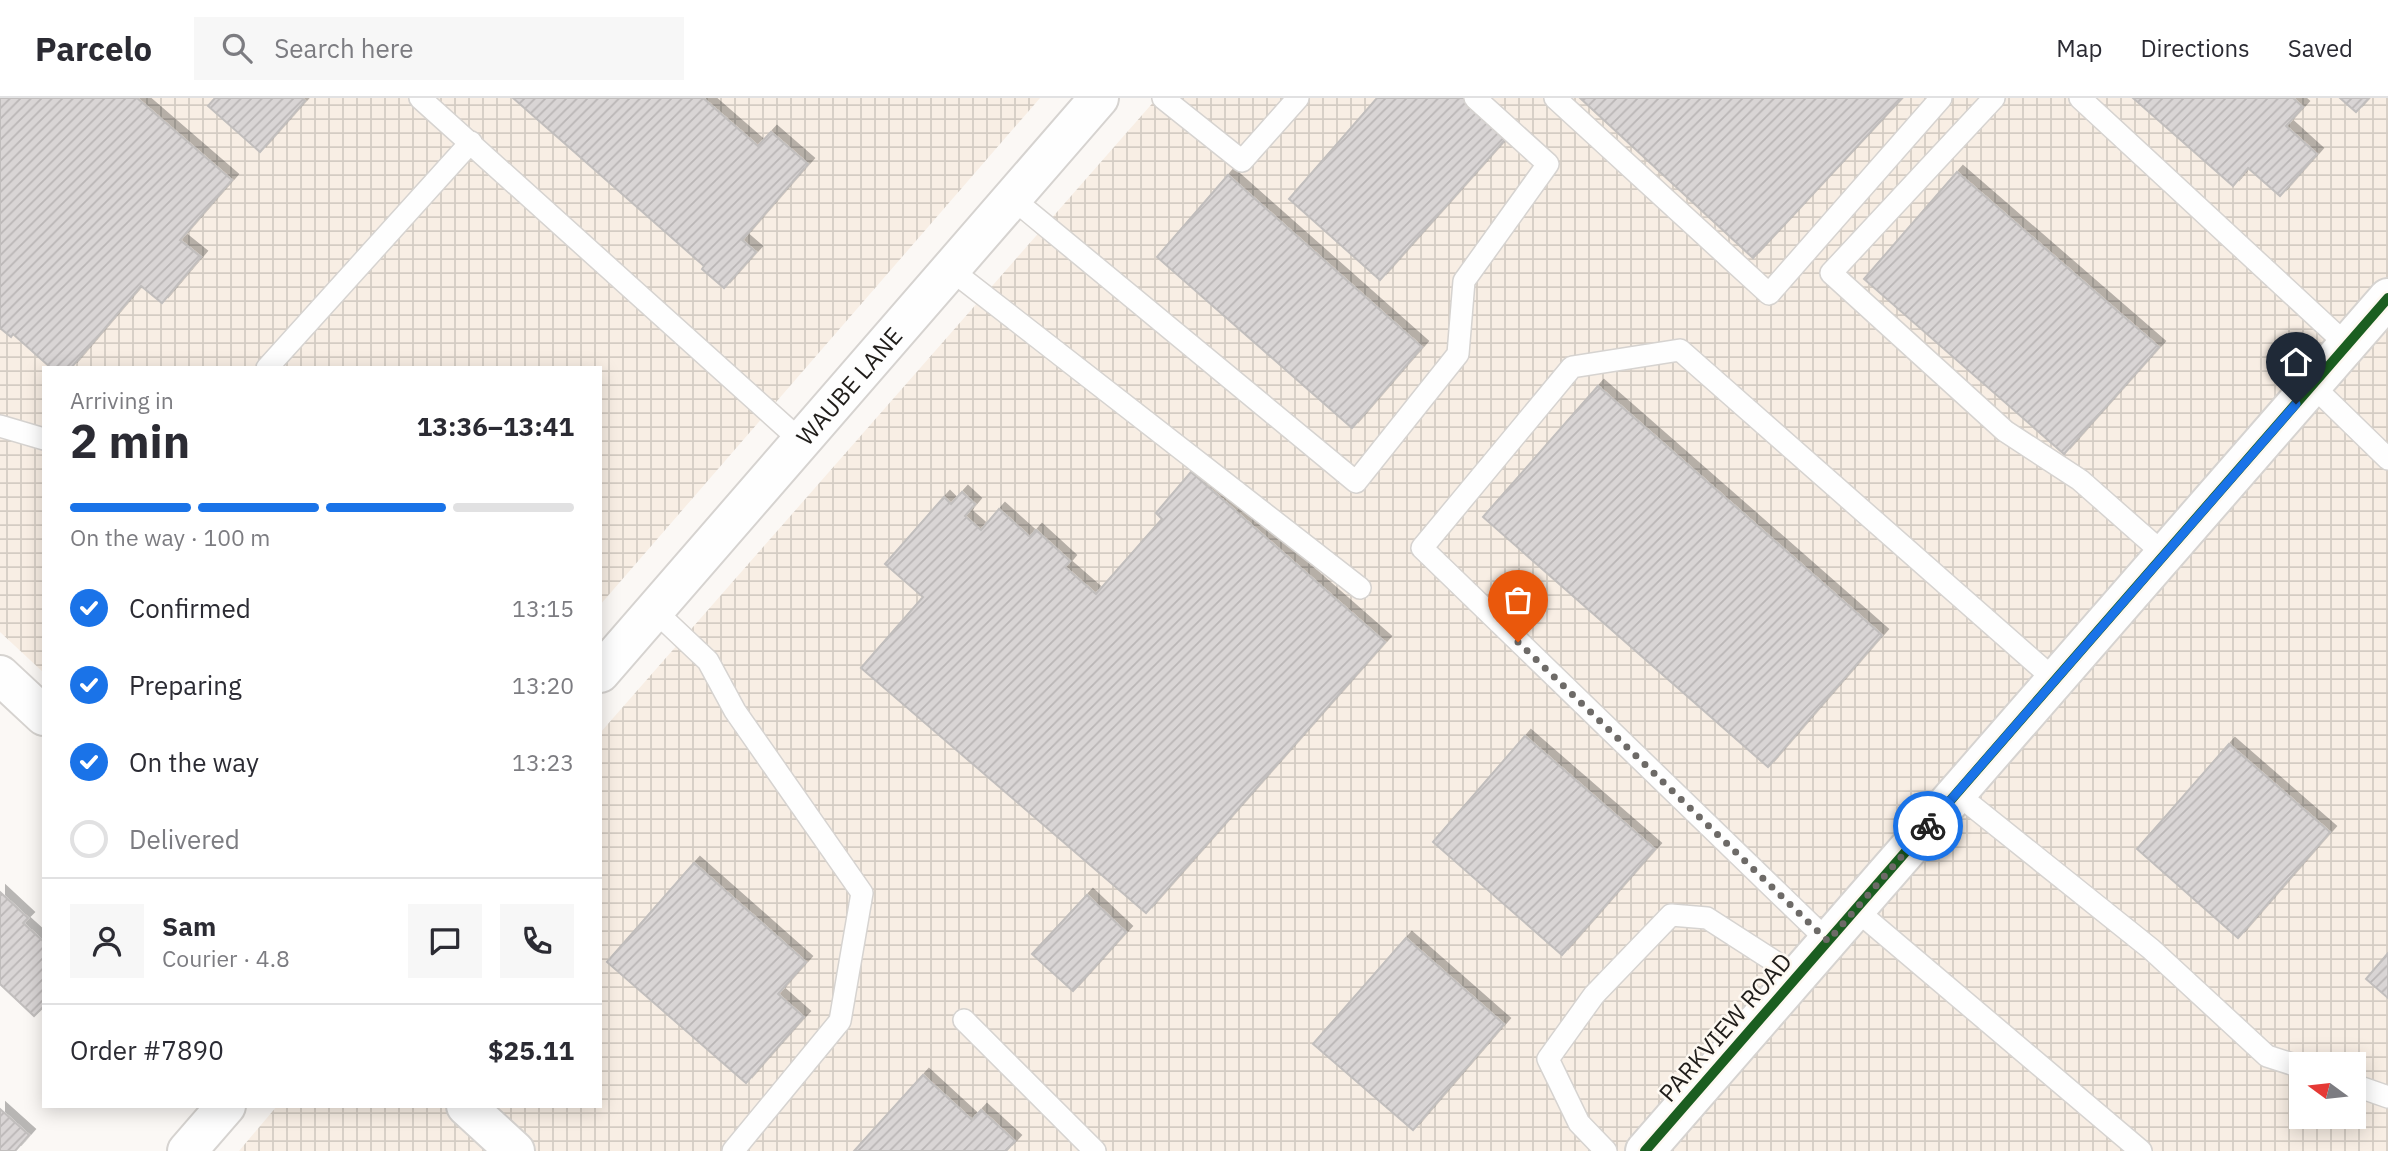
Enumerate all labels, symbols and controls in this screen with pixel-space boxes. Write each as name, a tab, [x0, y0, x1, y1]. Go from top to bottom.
search box	[194, 17, 684, 80]
text: Parcelo	[35, 27, 152, 70]
icon: search	[218, 29, 256, 67]
text: Search here	[274, 31, 414, 65]
text: Map	[2056, 32, 2102, 64]
text: Directions	[2140, 32, 2250, 64]
text: Saved	[2288, 32, 2353, 64]
street label: WAUBE LANE	[789, 320, 909, 452]
pin	[2266, 332, 2326, 404]
icon: home	[2277, 343, 2315, 381]
text: Arriving in	[70, 385, 174, 415]
text: 13:36–13:41	[417, 409, 574, 443]
text: 2 min	[70, 411, 190, 471]
text: On the way · 100 m	[70, 522, 270, 552]
pin	[1488, 570, 1548, 642]
icon: bag	[1499, 581, 1537, 619]
icon: check	[70, 589, 108, 627]
text: Confirmed	[129, 591, 251, 625]
text: 13:15	[512, 593, 574, 623]
icon: check	[70, 666, 108, 704]
text: Preparing	[129, 668, 242, 702]
text: 13:20	[512, 670, 574, 700]
icon: check	[70, 743, 108, 781]
text: On the way	[129, 745, 259, 779]
text: 13:23	[512, 747, 574, 777]
courier	[1893, 791, 1963, 861]
icon: bike	[1909, 807, 1947, 845]
text: Delivered	[129, 822, 240, 856]
button: person	[70, 904, 144, 978]
button: chat	[408, 904, 482, 978]
button: phone	[500, 904, 574, 978]
text: Sam	[162, 909, 216, 943]
text: Courier · 4.8	[162, 943, 290, 973]
street label: PARKVIEW ROAD	[1651, 946, 1799, 1108]
text: Order #7890	[70, 1033, 224, 1067]
text: $25.11	[488, 1033, 574, 1067]
north arrow	[2289, 1052, 2366, 1129]
map controls	[2289, 1052, 2366, 1129]

